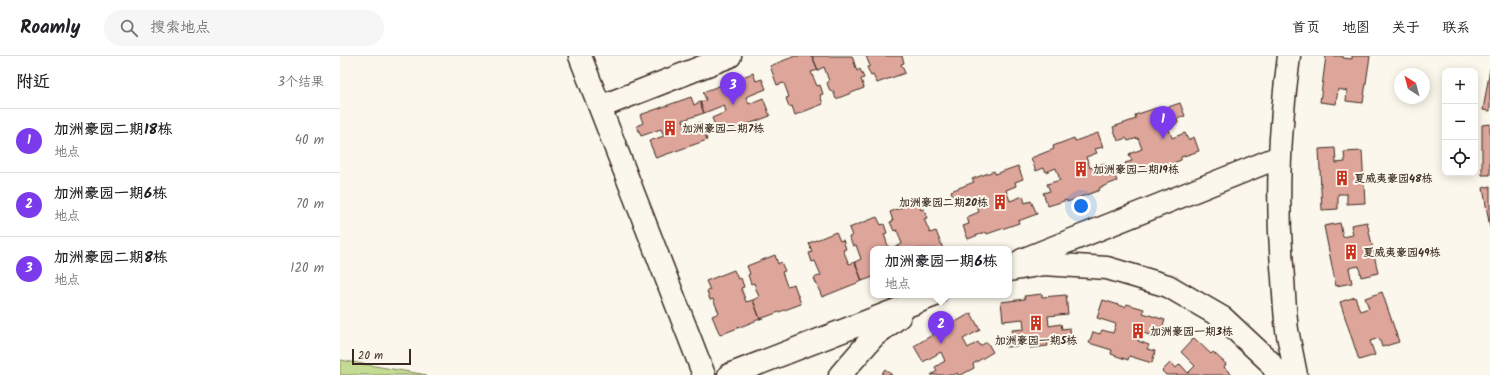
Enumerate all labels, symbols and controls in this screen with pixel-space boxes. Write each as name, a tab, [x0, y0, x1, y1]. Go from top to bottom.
search box	[104, 10, 384, 46]
text: Roamly	[20, 13, 80, 43]
text: 搜索地点	[150, 16, 210, 40]
icon: search	[118, 17, 140, 39]
text: 首页	[1292, 17, 1320, 39]
text: 地图	[1342, 17, 1370, 39]
text: 关于	[1392, 17, 1420, 39]
text: 联系	[1442, 17, 1470, 39]
north arrow	[1394, 68, 1430, 104]
map controls	[1442, 68, 1478, 176]
button: +	[1442, 68, 1478, 104]
text: 附近	[16, 69, 50, 96]
text: 3个结果	[278, 72, 324, 93]
pin: 3	[720, 72, 746, 105]
button: −	[1442, 104, 1478, 140]
pin: 1	[1150, 106, 1176, 139]
text: 加洲豪园二期18栋	[54, 118, 172, 142]
building icon: 加洲豪园二期7栋	[661, 119, 679, 137]
place label: 加洲豪园二期7栋	[682, 120, 764, 138]
text: 1	[27, 130, 31, 151]
text: 40 m	[295, 130, 324, 151]
button: locate	[1442, 140, 1478, 176]
text: 地点	[54, 142, 80, 163]
building icon: 加洲豪园二期19栋	[1072, 160, 1090, 178]
place label: 加洲豪园二期19栋	[1093, 161, 1179, 179]
building icon: 夏威夷豪园48栋	[1333, 169, 1351, 187]
place label: 夏威夷豪园48栋	[1354, 170, 1433, 188]
text: 加洲豪园一期6栋	[54, 182, 167, 206]
building icon: 加洲豪园二期20栋	[991, 193, 1009, 211]
text: 2	[25, 194, 33, 215]
text: 70 m	[296, 194, 324, 215]
place label: 加洲豪园二期20栋	[899, 194, 988, 212]
your location	[1071, 196, 1091, 216]
text: 地点	[54, 206, 80, 227]
building icon: 夏威夷豪园49栋	[1342, 243, 1360, 261]
place label: 夏威夷豪园49栋	[1363, 244, 1441, 262]
text: 加洲豪园二期8栋	[54, 246, 168, 270]
popup	[870, 246, 1012, 298]
text: 加洲豪园一期6栋	[884, 250, 998, 274]
text: 3	[25, 258, 33, 279]
text: 120 m	[290, 258, 324, 279]
text: 地点	[54, 270, 80, 291]
text: 地点	[884, 274, 910, 295]
pin: 2	[928, 311, 954, 344]
building icon: 加洲豪园一期5栋	[1027, 314, 1045, 332]
building icon: 加洲豪园一期3栋	[1129, 322, 1147, 340]
place label: 加洲豪园一期3栋	[1150, 323, 1233, 341]
place label: 加洲豪园一期5栋	[995, 332, 1077, 350]
scale bar	[352, 347, 411, 366]
text: 20 m	[358, 347, 383, 365]

